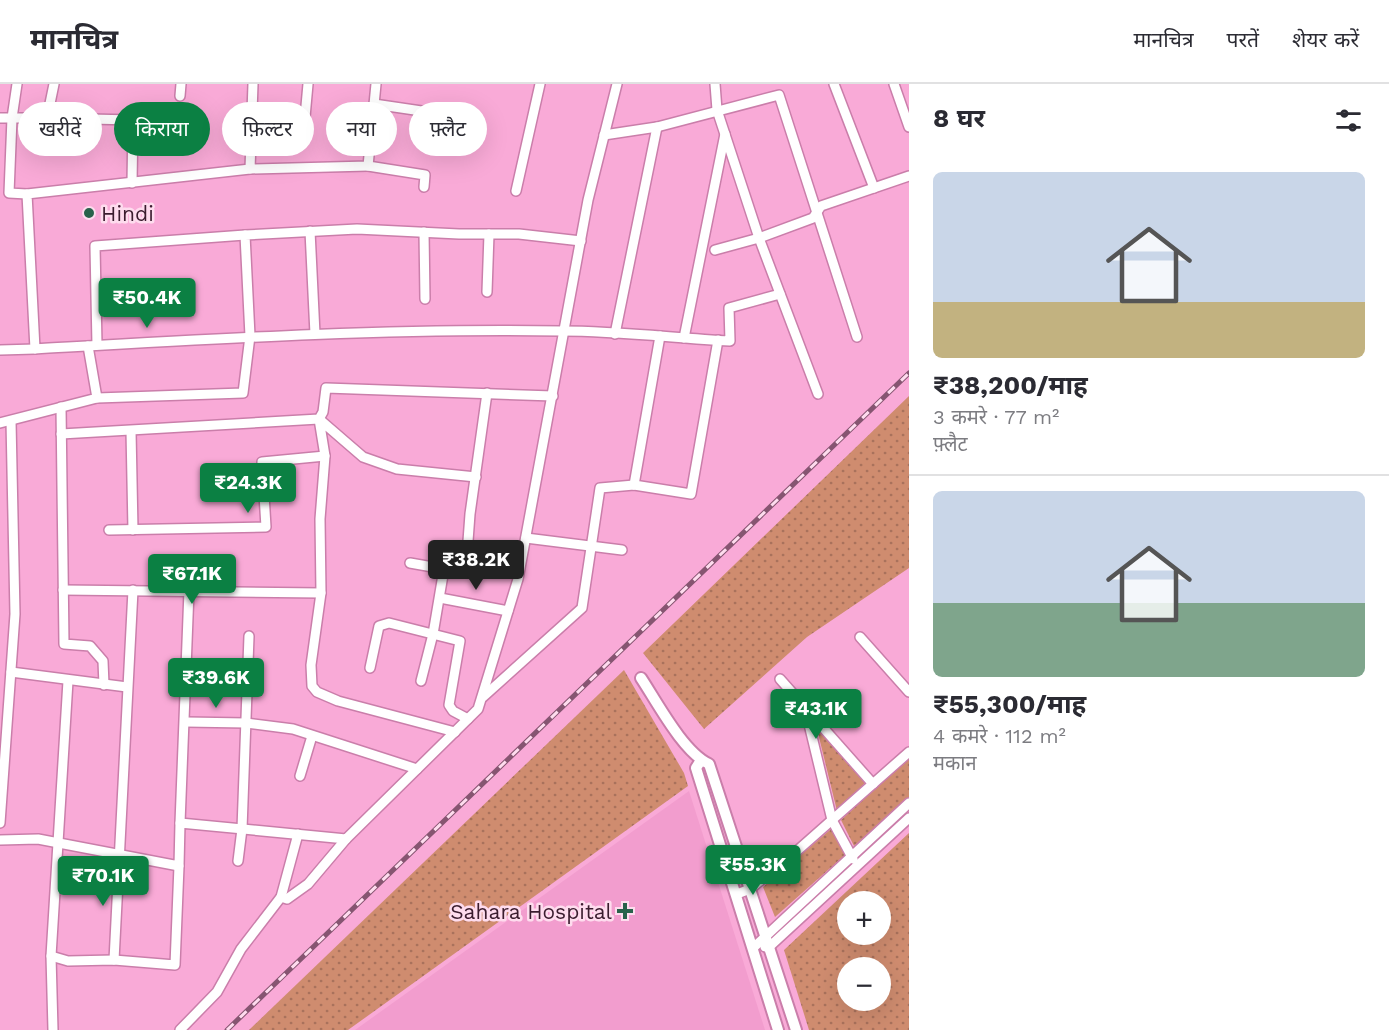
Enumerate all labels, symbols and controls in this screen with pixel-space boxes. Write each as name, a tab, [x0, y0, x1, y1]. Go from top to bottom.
text: मानचित्र	[30, 23, 118, 56]
text: मानचित्र	[1134, 27, 1194, 52]
text: परतें	[1227, 27, 1259, 52]
text: शेयर करें	[1292, 27, 1359, 52]
chip: खरीदें	[18, 102, 102, 156]
chip: किराया	[114, 102, 210, 156]
chip: फ़िल्टर	[222, 102, 314, 156]
chip: नया	[326, 102, 397, 156]
chip: फ़्लैट	[409, 102, 487, 156]
text: 8 घर	[933, 103, 985, 133]
icon: filters	[1332, 104, 1365, 137]
place label: Hindi	[101, 201, 154, 226]
marker: Hindi	[82, 206, 96, 220]
icon: home	[1095, 211, 1203, 319]
pin: ₹50.4K	[98, 278, 196, 329]
text: ₹50.4K	[113, 285, 181, 309]
text: ₹38,200/माह	[933, 370, 1088, 400]
text: 3 कमरे · 77 m²	[933, 405, 1059, 429]
text: फ़्लैट	[933, 432, 968, 456]
pin: ₹24.3K	[199, 463, 297, 514]
text: ₹24.3K	[214, 470, 282, 494]
icon: home	[1095, 530, 1203, 638]
pin: ₹38.2K	[427, 540, 525, 591]
text: ₹38.2K	[442, 547, 510, 571]
pin: ₹67.1K	[143, 554, 241, 605]
text: ₹67.1K	[162, 561, 222, 585]
pin: ₹39.6K	[167, 658, 265, 709]
text: ₹39.6K	[182, 665, 250, 689]
pin: ₹43.1K	[767, 689, 865, 740]
text: ₹55,300/माह	[933, 689, 1086, 719]
text: ₹43.1K	[784, 696, 848, 720]
text: 4 कमरे · 112 m²	[933, 724, 1066, 748]
text: मकान	[933, 751, 977, 775]
pin: ₹55.3K	[704, 845, 802, 896]
text: ₹55.3K	[720, 852, 786, 876]
pin: ₹70.1K	[54, 856, 152, 907]
text: ₹70.1K	[72, 863, 134, 887]
map controls	[837, 891, 891, 1011]
button: +	[837, 891, 891, 945]
place label: Sahara Hospital	[450, 899, 613, 924]
marker: Sahara Hospital	[616, 902, 634, 920]
button: −	[837, 957, 891, 1011]

